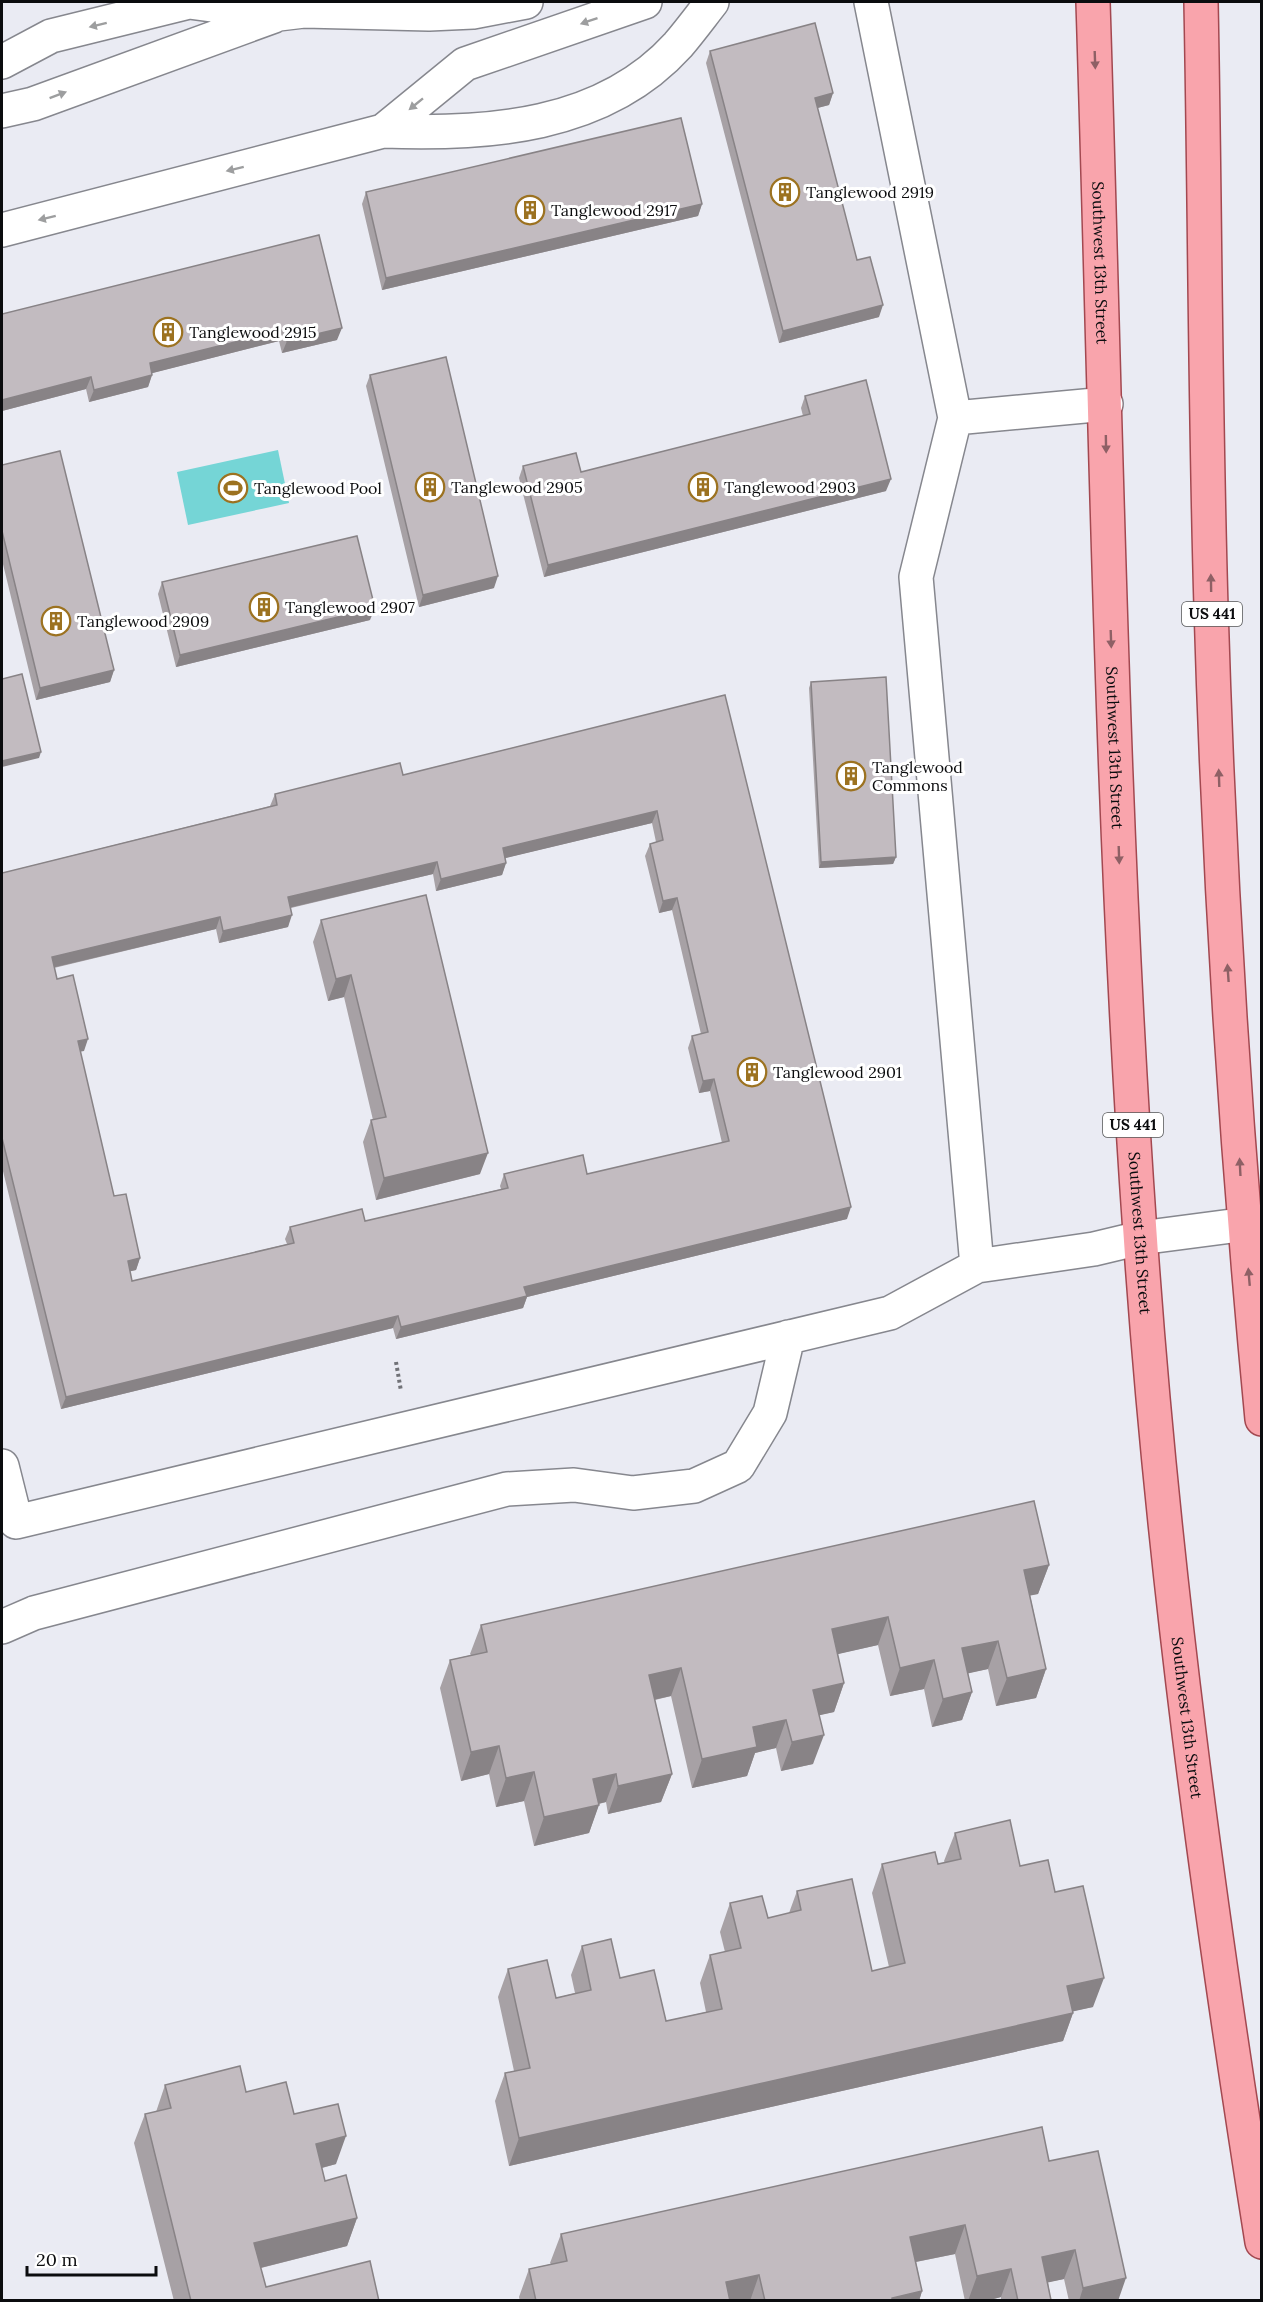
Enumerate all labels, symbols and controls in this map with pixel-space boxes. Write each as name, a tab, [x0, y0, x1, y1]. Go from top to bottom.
one-way arrow	[580, 16, 598, 26]
one-way arrow	[88, 20, 107, 30]
one-way arrow	[1090, 50, 1100, 69]
one-way arrow	[49, 90, 67, 100]
one-way arrow	[408, 98, 424, 111]
one-way arrow	[226, 165, 245, 175]
building icon: Tanglewood 2919	[769, 176, 801, 208]
street label: Southwest 13th Street	[1088, 181, 1113, 345]
place label: Tanglewood 2919	[806, 182, 934, 202]
building icon: Tanglewood 2917	[514, 194, 546, 226]
place label: Tanglewood 2917	[551, 200, 678, 220]
one-way arrow	[37, 214, 55, 223]
building icon: Tanglewood 2915	[152, 316, 184, 348]
place label: Tanglewood 2915	[189, 322, 317, 342]
one-way arrow	[1102, 434, 1111, 453]
building icon: Tanglewood 2905	[414, 471, 446, 503]
building icon: Tanglewood 2903	[687, 471, 719, 503]
sports icon: Tanglewood Pool	[217, 472, 249, 504]
place label: Tanglewood 2905	[451, 477, 583, 497]
place label: Tanglewood 2903	[724, 477, 856, 497]
place label: Tanglewood Pool	[254, 478, 382, 498]
one-way arrow	[1206, 573, 1216, 592]
building icon: Tanglewood 2907	[248, 591, 280, 623]
place label: Tanglewood 2907	[285, 597, 416, 617]
road number: US 441	[1182, 602, 1242, 626]
building icon: Tanglewood 2909	[40, 605, 72, 637]
place label: Tanglewood 2909	[77, 611, 209, 631]
one-way arrow	[1106, 629, 1115, 648]
street label: Southwest 13th Street	[1102, 666, 1128, 830]
place label: Tanglewood Commons	[872, 757, 963, 795]
building icon: Tanglewood Commons	[835, 760, 867, 792]
one-way arrow	[1214, 768, 1223, 787]
one-way arrow	[1114, 845, 1123, 864]
one-way arrow	[1223, 963, 1233, 982]
building icon: Tanglewood 2901	[736, 1056, 768, 1088]
place label: Tanglewood 2901	[773, 1062, 902, 1082]
road number: US 441	[1103, 1113, 1163, 1137]
street label: Southwest 13th Street	[1125, 1151, 1156, 1316]
one-way arrow	[1236, 1158, 1245, 1177]
one-way arrow	[1244, 1267, 1253, 1286]
street label: Southwest 13th Street	[1168, 1636, 1207, 1801]
scale bar	[27, 2239, 156, 2277]
text: 20 m	[36, 2248, 78, 2271]

